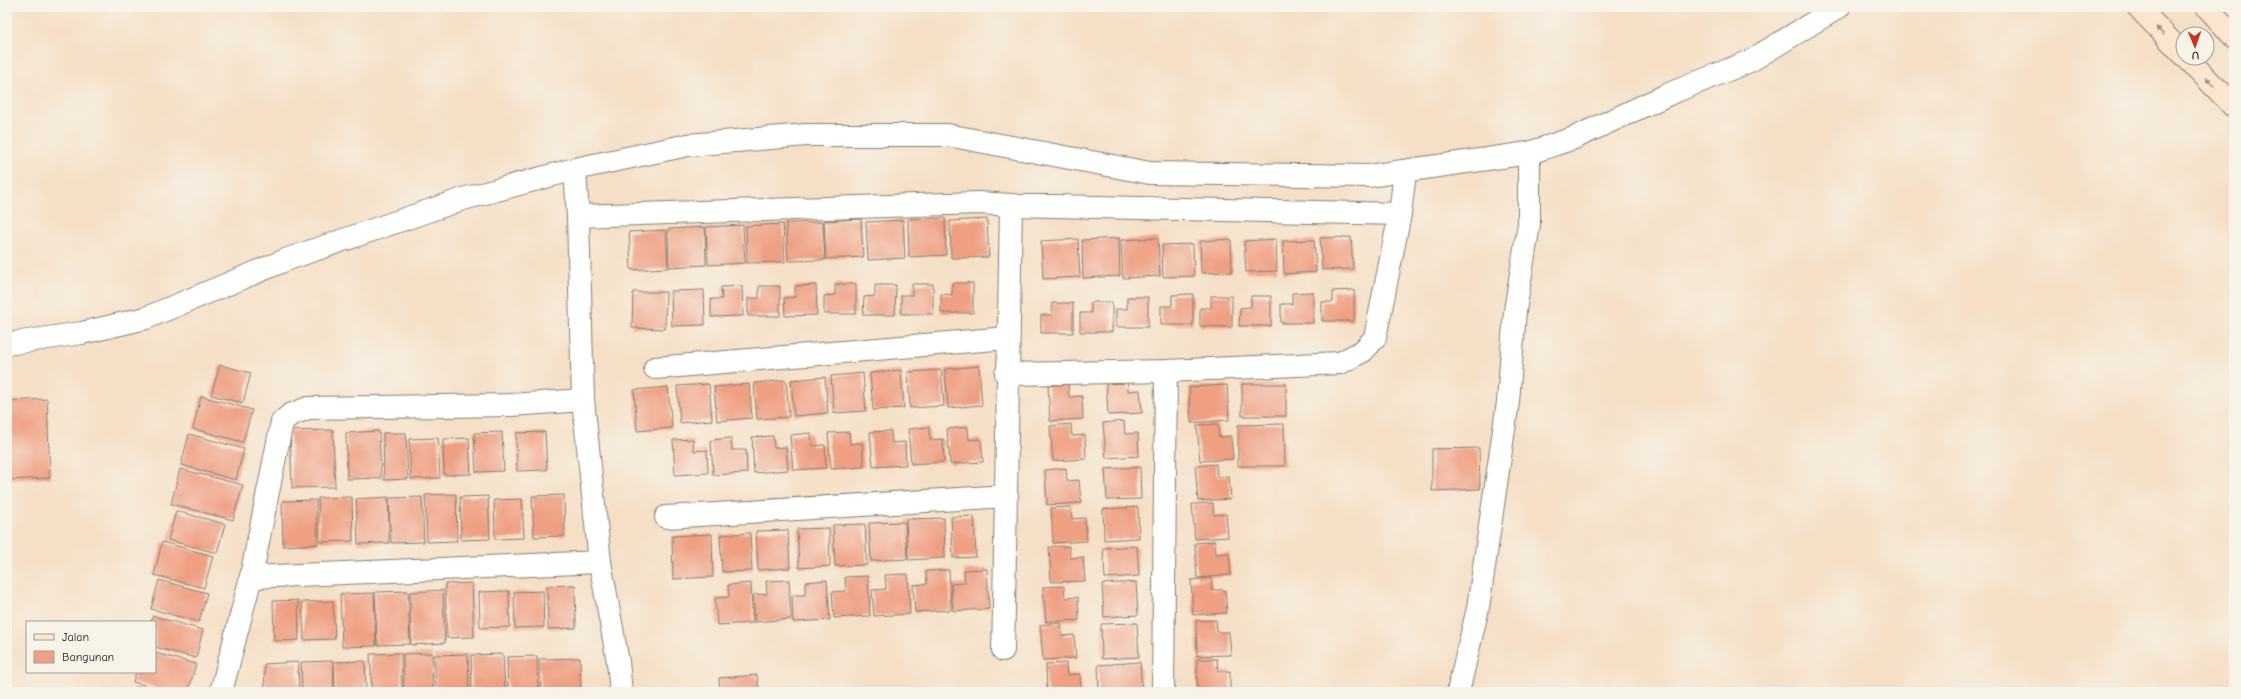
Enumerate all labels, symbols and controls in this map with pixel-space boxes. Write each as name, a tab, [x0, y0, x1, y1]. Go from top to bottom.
one-way arrow	[2155, 26, 2165, 36]
north arrow	[2175, 26, 2215, 66]
text: U	[2191, 49, 2199, 62]
one-way arrow	[2205, 77, 2215, 87]
legend	[26, 621, 156, 673]
text: Jalan	[62, 630, 89, 644]
text: Bangunan	[62, 650, 114, 664]

